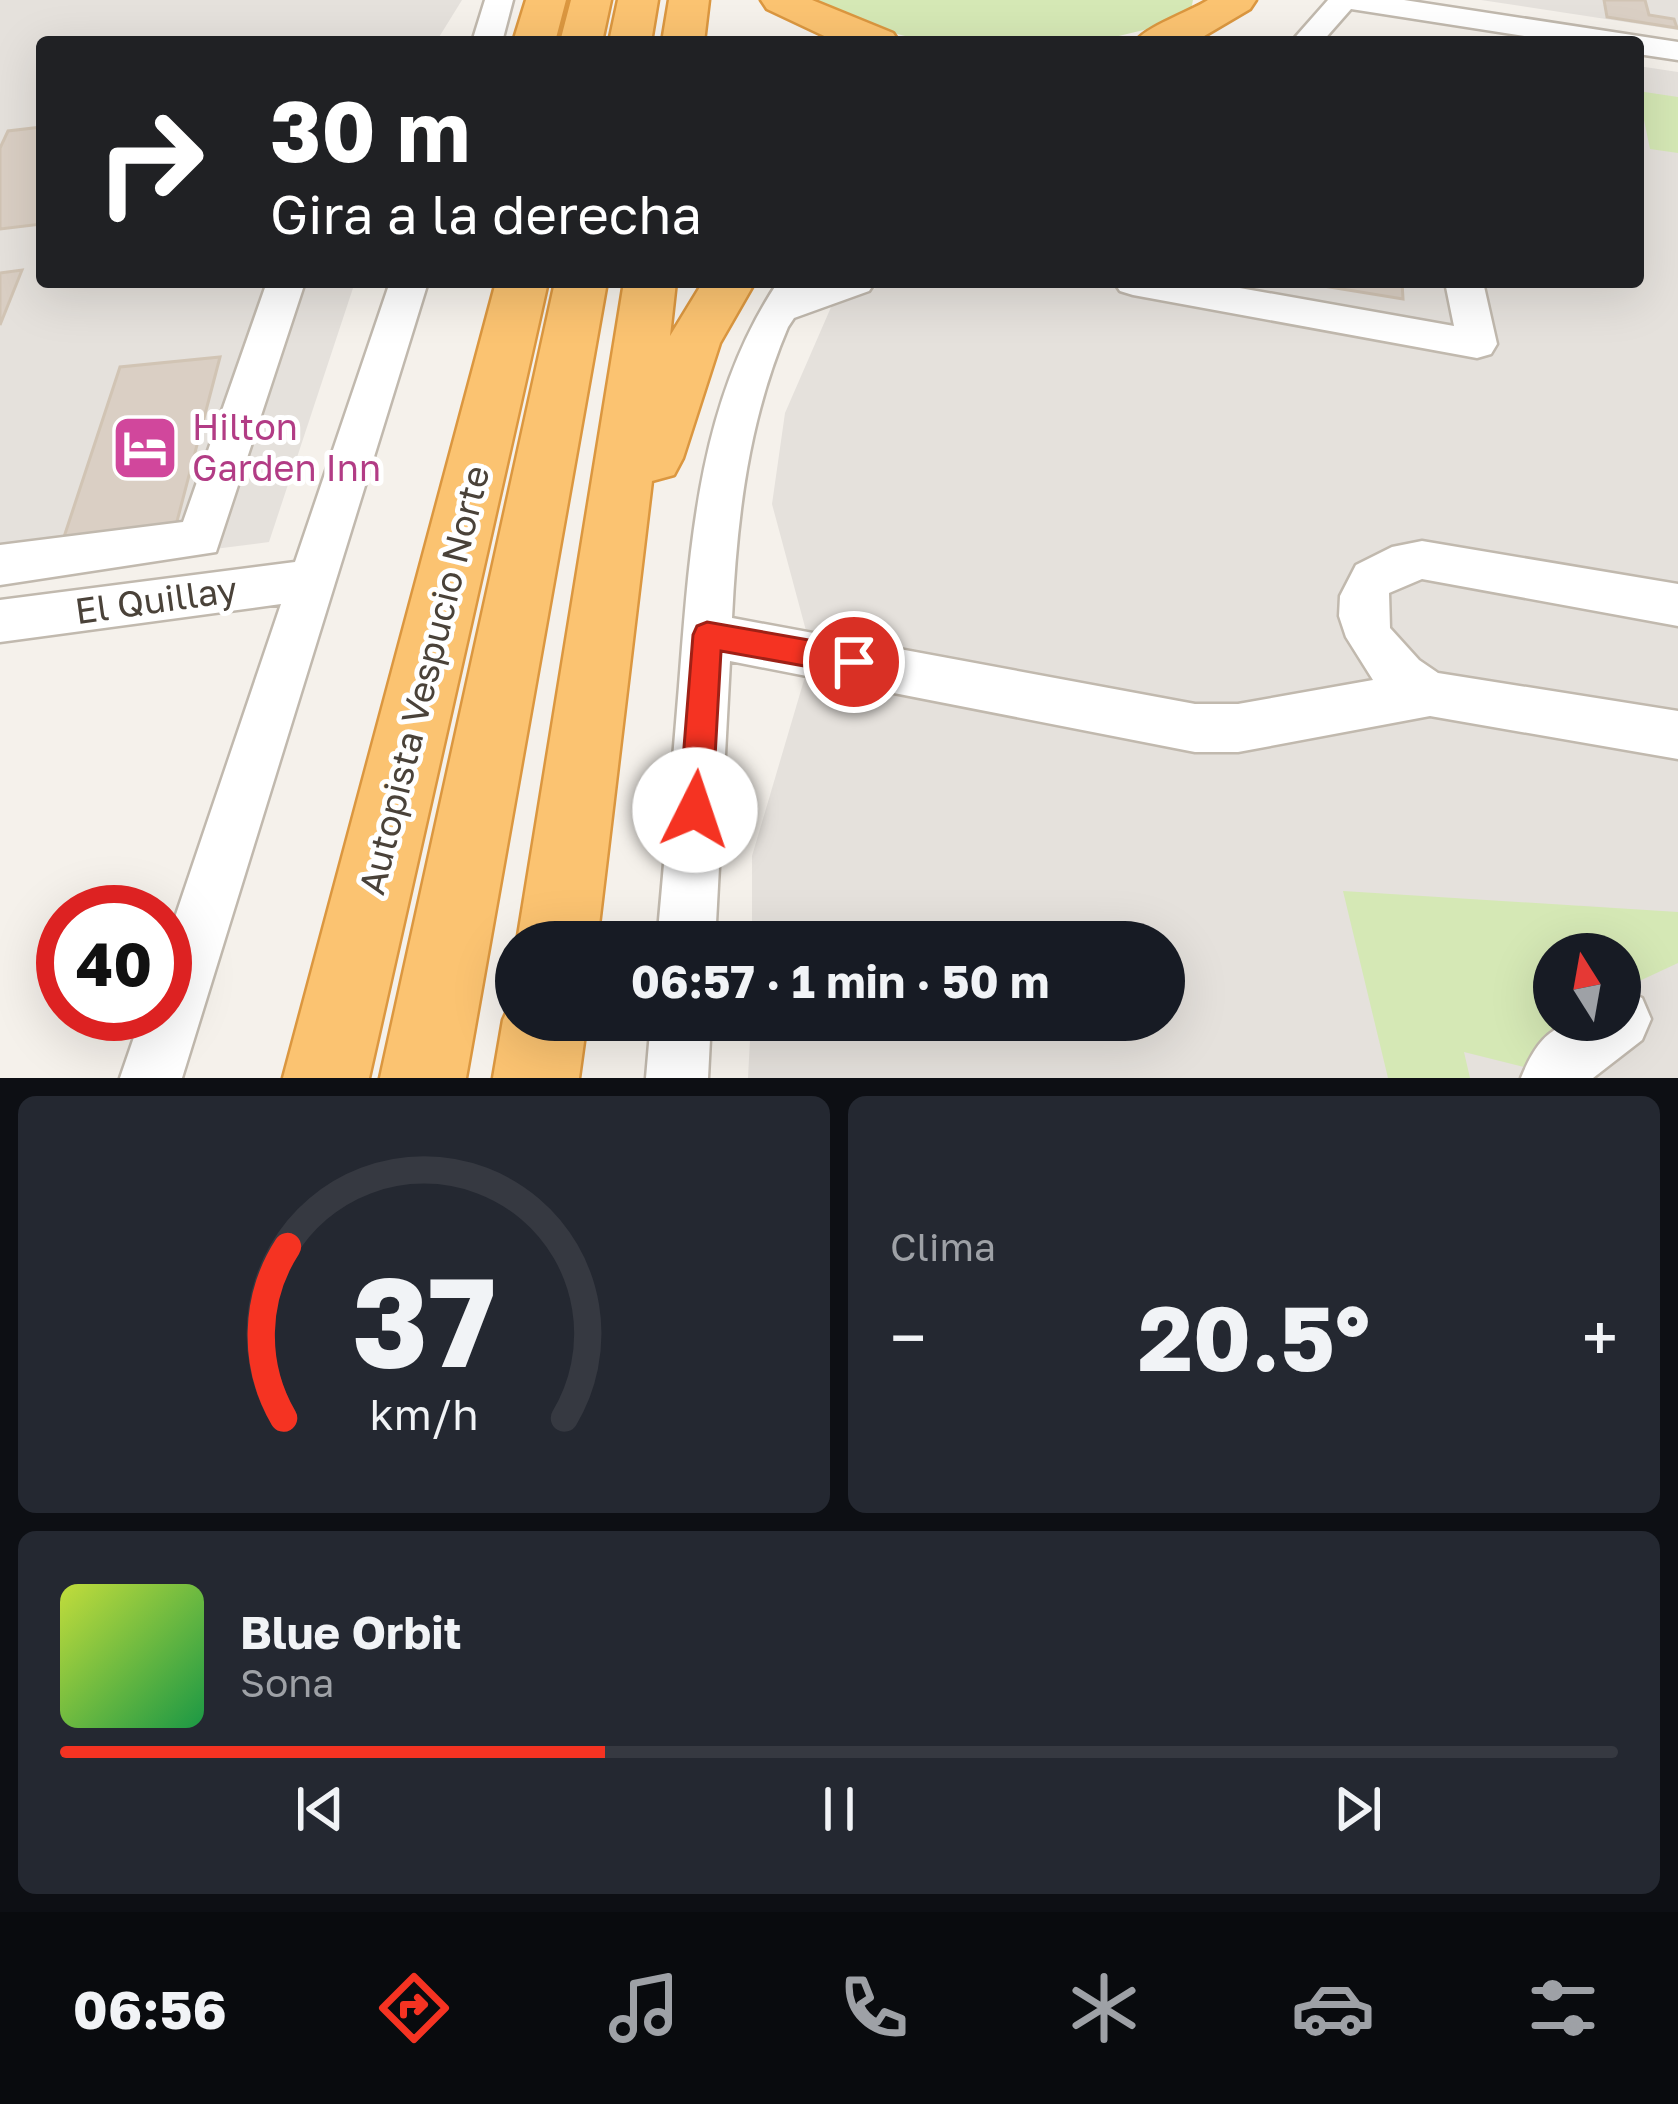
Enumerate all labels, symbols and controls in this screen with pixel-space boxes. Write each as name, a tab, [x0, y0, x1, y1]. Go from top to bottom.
text: 30 m	[270, 80, 470, 180]
icon: right	[72, 84, 228, 240]
text: Gira a la derecha	[270, 181, 702, 246]
place label: Hilton Garden Inn	[192, 405, 381, 489]
hotel icon: Hilton Garden Inn	[110, 413, 180, 483]
street label: Autopista Vespucio Norte	[349, 461, 498, 899]
street label: El Quillay	[72, 567, 240, 632]
pin	[803, 611, 905, 713]
icon: arrive	[821, 629, 887, 695]
position arrow	[632, 747, 758, 873]
speed limit sign: 40	[36, 885, 192, 1041]
north arrow	[1533, 933, 1641, 1041]
map controls	[1533, 933, 1641, 1041]
text: 06:57 · 1 min · 50 m	[631, 954, 1049, 1008]
text: Clima	[890, 1223, 996, 1270]
text: 37	[352, 1245, 496, 1394]
text: 20.5°	[1138, 1283, 1370, 1391]
text: −	[890, 1297, 926, 1377]
text: +	[1582, 1297, 1618, 1377]
text: km/h	[369, 1387, 479, 1438]
text: Blue Orbit	[240, 1605, 462, 1659]
text: Sona	[240, 1659, 334, 1706]
icon: previous	[287, 1776, 353, 1842]
icon: pause	[806, 1776, 872, 1842]
icon: next	[1325, 1776, 1391, 1842]
icon: directions	[372, 1966, 456, 2050]
icon: music	[602, 1966, 686, 2050]
icon: phone	[832, 1966, 916, 2050]
icon: climate	[1062, 1966, 1146, 2050]
icon: car	[1291, 1966, 1375, 2050]
icon: filters	[1521, 1966, 1605, 2050]
text: 06:56	[73, 1976, 227, 2041]

